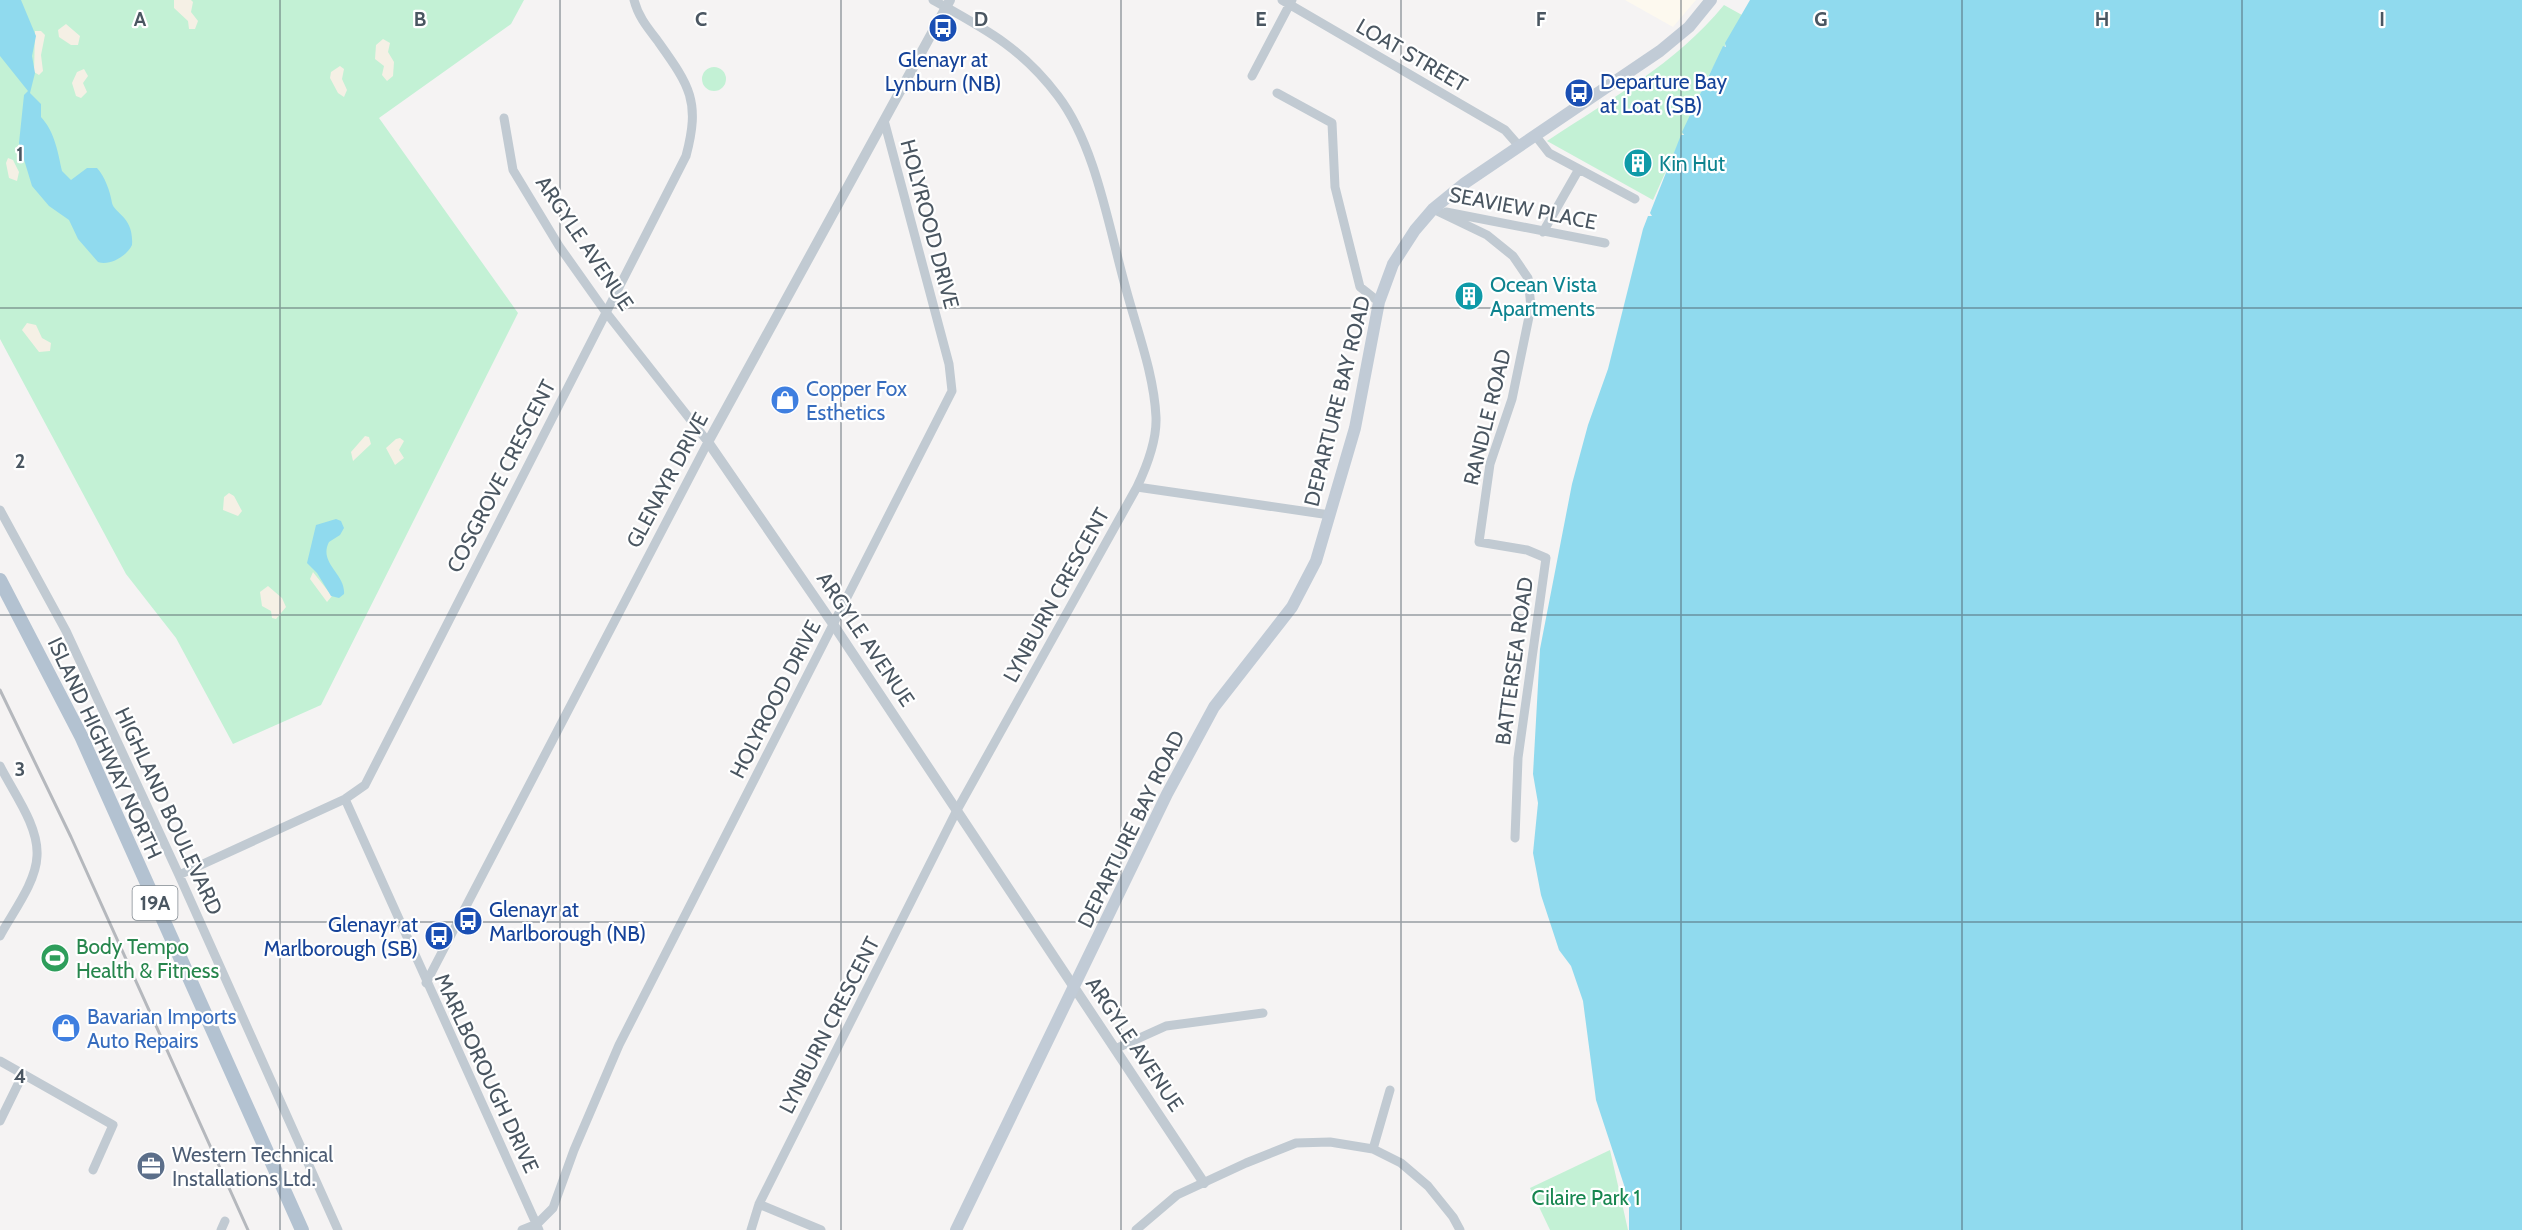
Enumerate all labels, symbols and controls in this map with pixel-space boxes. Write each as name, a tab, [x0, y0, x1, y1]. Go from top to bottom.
text: A	[134, 7, 147, 31]
text: B	[414, 7, 426, 31]
text: C	[695, 7, 707, 31]
text: D	[974, 7, 988, 31]
text: E	[1255, 7, 1267, 31]
text: F	[1536, 7, 1547, 31]
text: G	[1814, 7, 1828, 31]
text: H	[2095, 7, 2109, 31]
text: I	[2379, 7, 2385, 31]
bus stop icon: Glenayr at Lynburn (NB)	[927, 12, 959, 44]
street label: LOAT STREET	[1352, 13, 1472, 97]
place label: Glenayr at Lynburn (NB)	[885, 47, 1001, 96]
place label: Departure Bay at Loat (SB)	[1600, 69, 1727, 118]
bus stop icon: Departure Bay at Loat (SB)	[1563, 77, 1595, 109]
street label: HOLYROOD DRIVE	[895, 137, 965, 311]
text: 1	[16, 142, 24, 166]
building icon: Kin Hut	[1622, 147, 1654, 179]
place label: Kin Hut	[1659, 151, 1725, 176]
street label: ARGYLE AVENUE	[531, 171, 639, 315]
street label: SEAVIEW PLACE	[1447, 181, 1599, 235]
place label: Ocean Vista Apartments	[1490, 272, 1597, 321]
building icon: Ocean Vista Apartments	[1453, 280, 1485, 312]
street label: DEPARTURE BAY ROAD	[1299, 293, 1375, 509]
street label: RANDLE ROAD	[1458, 346, 1516, 488]
street label: COSGROVE CRESCENT	[442, 375, 560, 577]
place label: Copper Fox Esthetics	[806, 376, 907, 425]
shop icon: Copper Fox Esthetics	[769, 384, 801, 416]
street label: GLENAYR DRIVE	[621, 408, 713, 552]
text: 2	[15, 449, 25, 473]
street label: LYNBURN CRESCENT	[998, 504, 1114, 686]
street label: ARGYLE AVENUE	[812, 567, 920, 711]
street label: BATTERSEA ROAD	[1490, 575, 1538, 747]
street label: HOLYROOD DRIVE	[724, 616, 826, 782]
street label: ISLAND HIGHWAY NORTH	[43, 633, 167, 863]
street label: HIGHLAND BOULEVARD	[110, 703, 228, 919]
street label: DEPARTURE BAY ROAD	[1072, 726, 1190, 932]
text: 3	[15, 757, 25, 781]
road number: 19A	[132, 886, 178, 920]
place label: Glenayr at Marlborough (NB)	[489, 897, 646, 946]
bus stop icon: Glenayr at Marlborough (NB)	[452, 905, 484, 937]
place label: Glenayr at Marlborough (SB)	[264, 912, 418, 961]
bus stop icon: Glenayr at Marlborough (SB)	[423, 920, 455, 952]
street label: LYNBURN CRESCENT	[774, 932, 884, 1118]
place label: Body Tempo Health & Fitness	[76, 934, 220, 983]
sports icon: Body Tempo Health & Fitness	[39, 942, 71, 974]
street label: MARLBOROUGH DRIVE	[430, 969, 544, 1177]
street label: ARGYLE AVENUE	[1081, 972, 1189, 1116]
place label: Bavarian Imports Auto Repairs	[87, 1004, 237, 1053]
shop icon: Bavarian Imports Auto Repairs	[50, 1012, 82, 1044]
text: 4	[14, 1064, 26, 1088]
place label: Western Technical Installations Ltd.	[172, 1142, 333, 1191]
office icon: Western Technical Installations Ltd.	[135, 1150, 167, 1182]
park label: Cilaire Park 1	[1532, 1185, 1640, 1210]

